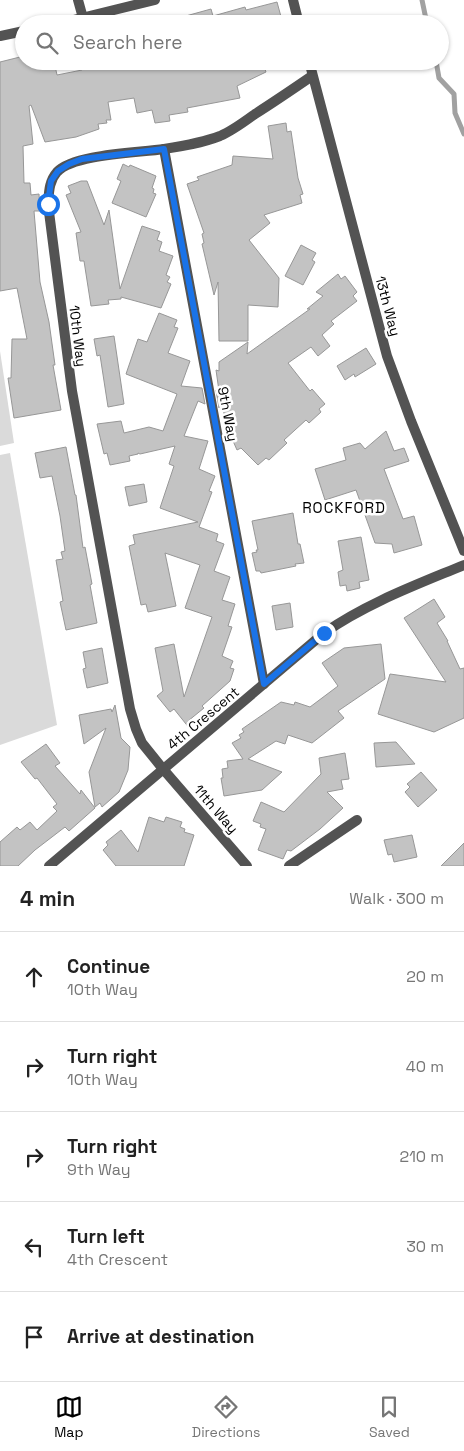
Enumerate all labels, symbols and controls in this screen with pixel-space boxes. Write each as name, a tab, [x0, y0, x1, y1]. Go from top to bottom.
search box	[15, 15, 449, 70]
icon: search	[33, 29, 61, 57]
text: Search here	[73, 30, 183, 55]
route start	[37, 193, 60, 216]
street label: 13th Way	[371, 274, 405, 338]
street label: 10th Way	[65, 304, 91, 368]
street label: 9th Way	[214, 385, 242, 443]
district label: ROCKFORD	[302, 498, 386, 517]
route end	[313, 622, 336, 645]
street label: 4th Crescent	[163, 683, 243, 753]
street label: 11th Way	[190, 781, 242, 837]
text: 4 min	[20, 885, 75, 912]
text: Walk · 300 m	[349, 888, 444, 909]
text: Continue	[67, 954, 150, 979]
icon: ahead	[20, 963, 48, 991]
text: 20 m	[406, 966, 444, 987]
text: 10th Way	[67, 979, 138, 1000]
text: Turn right	[67, 1044, 157, 1069]
icon: right	[20, 1053, 48, 1081]
text: 40 m	[406, 1056, 444, 1077]
text: 10th Way	[67, 1069, 138, 1090]
text: Turn right	[67, 1134, 157, 1159]
icon: right	[20, 1143, 48, 1171]
text: 210 m	[400, 1146, 444, 1167]
text: 9th Way	[67, 1159, 131, 1180]
text: Turn left	[67, 1224, 145, 1249]
icon: left	[20, 1233, 48, 1261]
text: 30 m	[406, 1236, 444, 1257]
text: 4th Crescent	[67, 1249, 168, 1270]
icon: arrive	[20, 1323, 48, 1351]
text: Arrive at destination	[67, 1324, 255, 1349]
tab: Map	[54, 1393, 83, 1441]
tab: Directions	[192, 1393, 260, 1441]
tab: Saved	[369, 1393, 410, 1441]

